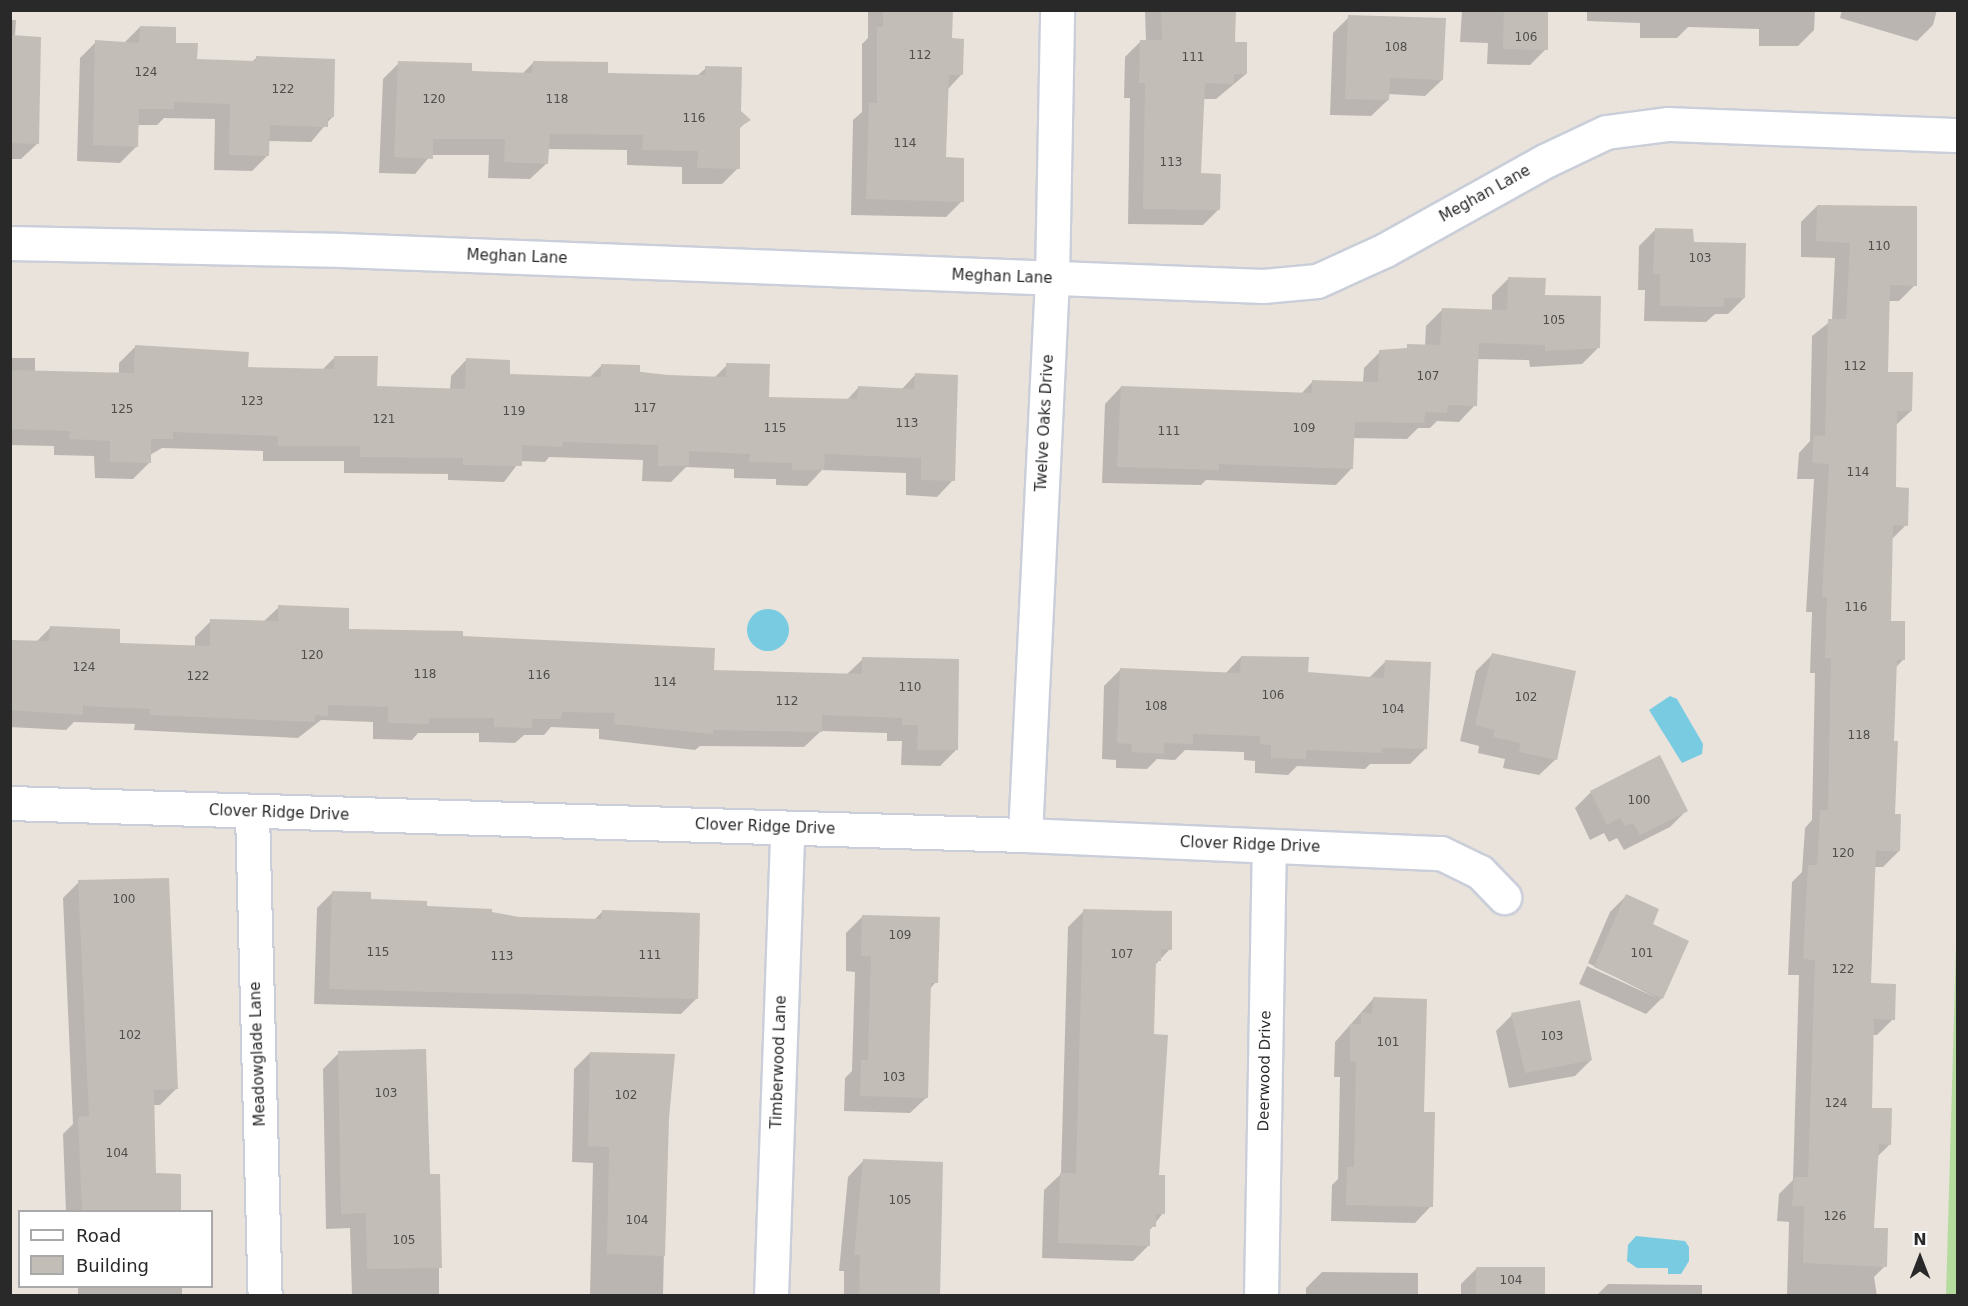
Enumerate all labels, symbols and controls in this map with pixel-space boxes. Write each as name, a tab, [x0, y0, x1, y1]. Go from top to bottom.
house number: 106	[1515, 31, 1537, 45]
house number: 108	[1385, 41, 1407, 55]
house number: 112	[909, 49, 931, 63]
house number: 111	[1182, 51, 1204, 65]
house number: 124	[135, 66, 157, 80]
house number: 122	[272, 83, 294, 97]
house number: 120	[423, 93, 445, 107]
house number: 118	[546, 93, 568, 107]
house number: 116	[683, 112, 705, 126]
house number: 114	[894, 137, 916, 151]
house number: 113	[1160, 156, 1182, 170]
street label: Meghan Lane	[1436, 162, 1534, 226]
house number: 110	[1868, 240, 1890, 254]
street label: Meghan Lane	[466, 246, 568, 268]
house number: 103	[1689, 252, 1711, 266]
street label: Meghan Lane	[951, 266, 1053, 288]
house number: 105	[1543, 314, 1565, 328]
street label: Twelve Oaks Drive	[1032, 354, 1058, 492]
house number: 112	[1844, 360, 1866, 374]
house number: 107	[1417, 370, 1439, 384]
house number: 123	[241, 395, 263, 409]
house number: 117	[634, 402, 656, 416]
house number: 125	[111, 403, 133, 417]
house number: 119	[503, 405, 525, 419]
house number: 121	[373, 413, 395, 427]
house number: 113	[896, 417, 918, 431]
house number: 115	[764, 422, 786, 436]
house number: 109	[1293, 422, 1315, 436]
house number: 111	[1158, 425, 1180, 439]
house number: 114	[1847, 466, 1869, 480]
house number: 116	[1845, 601, 1867, 615]
house number: 120	[301, 649, 323, 663]
house number: 124	[73, 661, 95, 675]
house number: 118	[414, 668, 436, 682]
house number: 116	[528, 669, 550, 683]
house number: 122	[187, 670, 209, 684]
house number: 114	[654, 676, 676, 690]
house number: 110	[899, 681, 921, 695]
house number: 106	[1262, 689, 1284, 703]
house number: 102	[1515, 691, 1537, 705]
house number: 112	[776, 695, 798, 709]
house number: 108	[1145, 700, 1167, 714]
house number: 104	[1382, 703, 1404, 717]
house number: 118	[1848, 729, 1870, 743]
house number: 100	[1628, 794, 1650, 808]
street label: Clover Ridge Drive	[208, 802, 350, 824]
street label: Clover Ridge Drive	[694, 816, 836, 838]
street label: Clover Ridge Drive	[1179, 834, 1321, 856]
house number: 120	[1832, 847, 1854, 861]
house number: 100	[113, 893, 135, 907]
house number: 109	[889, 929, 911, 943]
house number: 115	[367, 946, 389, 960]
house number: 101	[1631, 947, 1653, 961]
house number: 107	[1111, 948, 1133, 962]
house number: 111	[639, 949, 661, 963]
house number: 113	[491, 950, 513, 964]
house number: 122	[1832, 963, 1854, 977]
street label: Meadowglade Lane	[246, 981, 270, 1127]
street label: Timberwood Lane	[768, 995, 790, 1129]
street label: Deerwood Drive	[1255, 1010, 1275, 1132]
house number: 102	[119, 1029, 141, 1043]
house number: 103	[1541, 1030, 1563, 1044]
house number: 101	[1377, 1036, 1399, 1050]
house number: 103	[883, 1071, 905, 1085]
house number: 103	[375, 1087, 397, 1101]
house number: 102	[615, 1089, 637, 1103]
house number: 124	[1825, 1097, 1847, 1111]
house number: 104	[106, 1147, 128, 1161]
house number: 105	[889, 1194, 911, 1208]
legend	[18, 1210, 213, 1288]
house number: 126	[1824, 1210, 1846, 1224]
house number: 104	[626, 1214, 648, 1228]
text: Road	[76, 1225, 121, 1246]
north arrow	[1890, 1228, 1950, 1288]
text: N	[1913, 1230, 1927, 1249]
house number: 105	[393, 1234, 415, 1248]
text: Building	[76, 1255, 149, 1276]
house number: 104	[1500, 1274, 1522, 1288]

